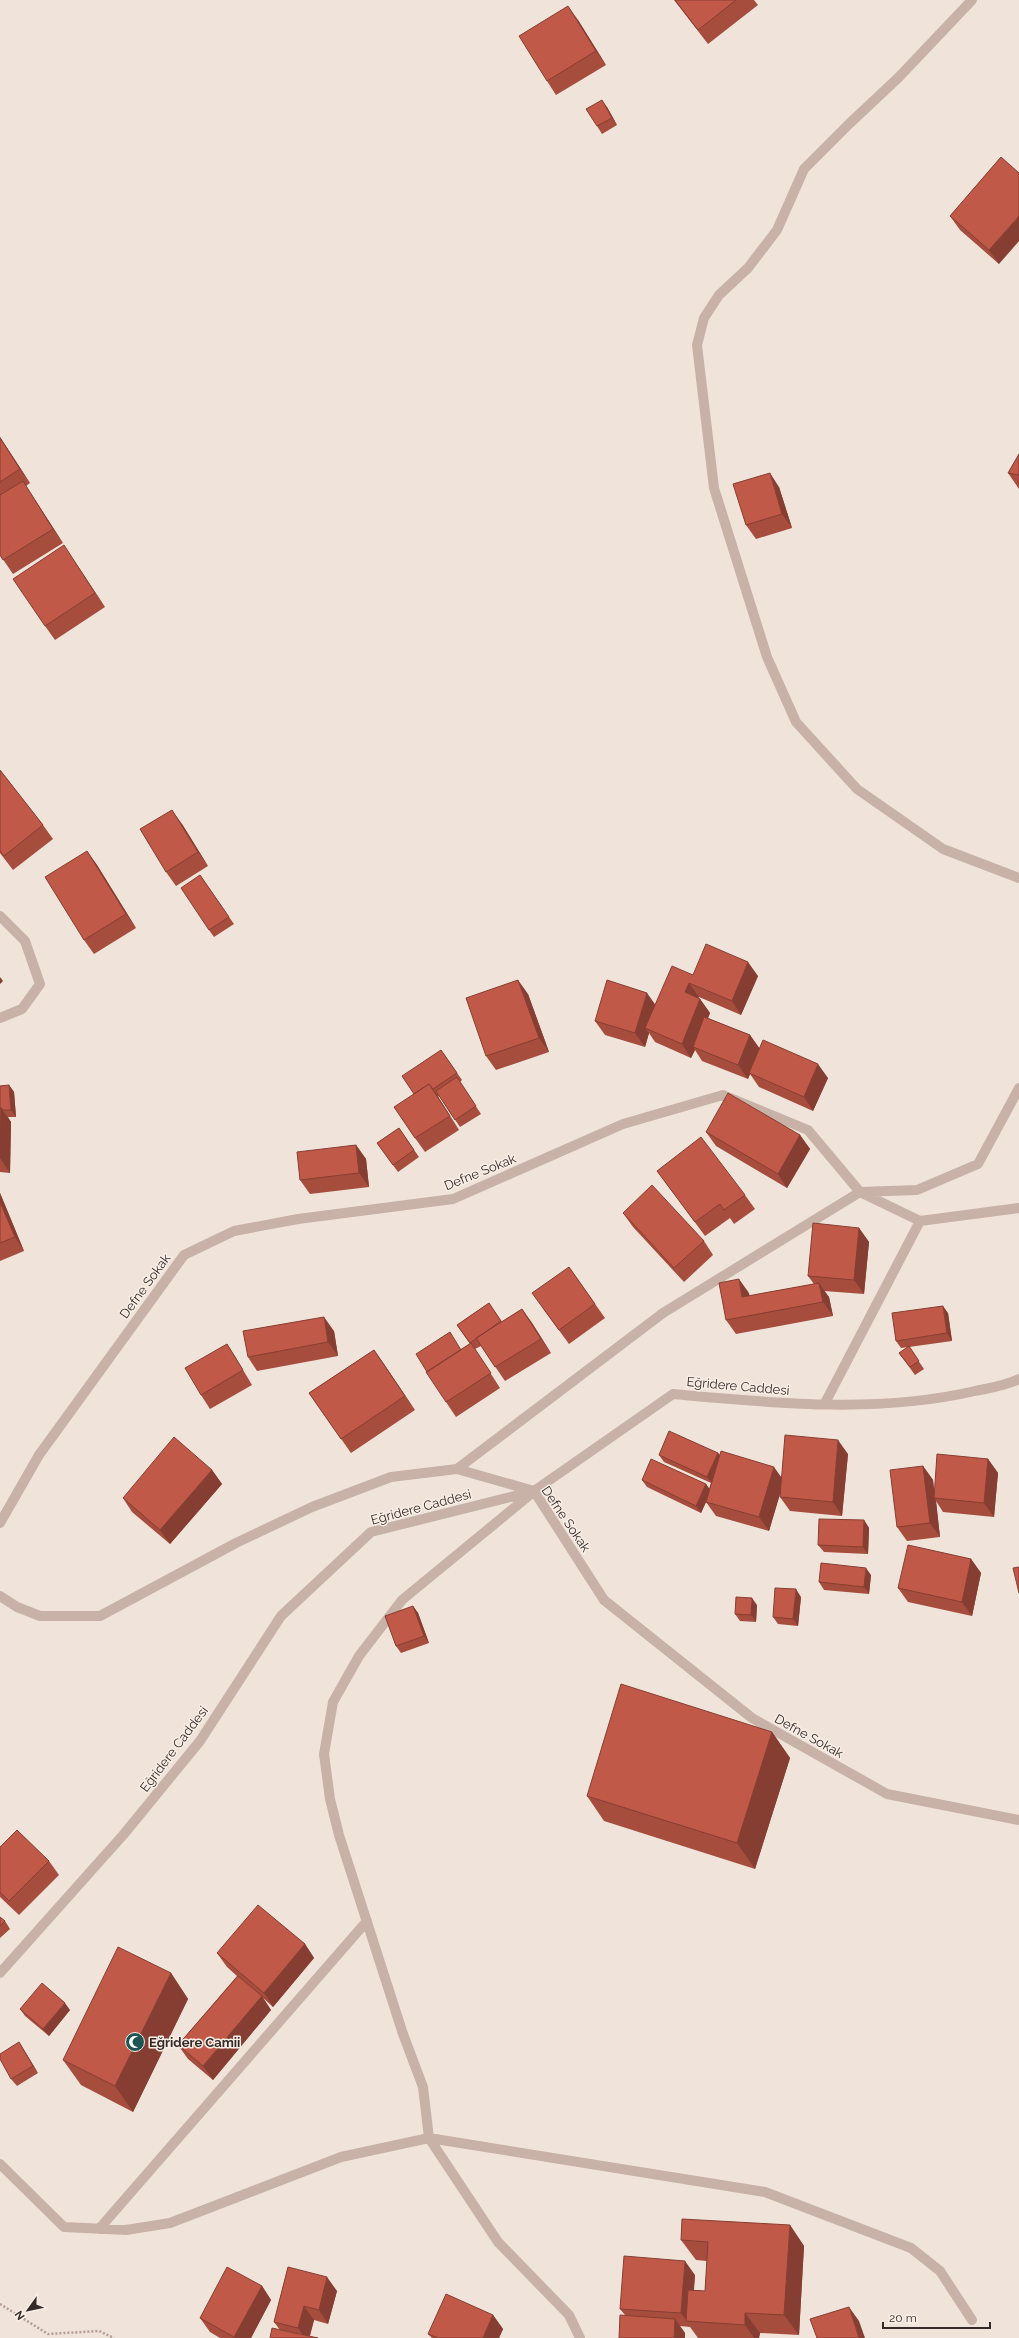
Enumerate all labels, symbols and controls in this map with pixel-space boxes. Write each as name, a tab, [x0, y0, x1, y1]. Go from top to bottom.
street label: Defne Sokak	[442, 1151, 518, 1193]
street label: Defne Sokak	[117, 1251, 174, 1321]
street label: Eğridere Caddesi	[686, 1374, 790, 1398]
street label: Defne Sokak	[538, 1483, 594, 1555]
street label: Eğridere Caddesi	[369, 1486, 473, 1528]
street label: Eğridere Caddesi	[137, 1703, 211, 1795]
street label: Defne Sokak	[772, 1711, 846, 1761]
mosque icon: Eğridere Camii	[124, 2031, 146, 2053]
place label: Eğridere Camii	[149, 2035, 240, 2050]
north arrow	[8, 2290, 48, 2330]
scale bar	[883, 2304, 990, 2330]
text: N	[12, 2308, 28, 2322]
text: 20 m	[889, 2311, 917, 2325]

